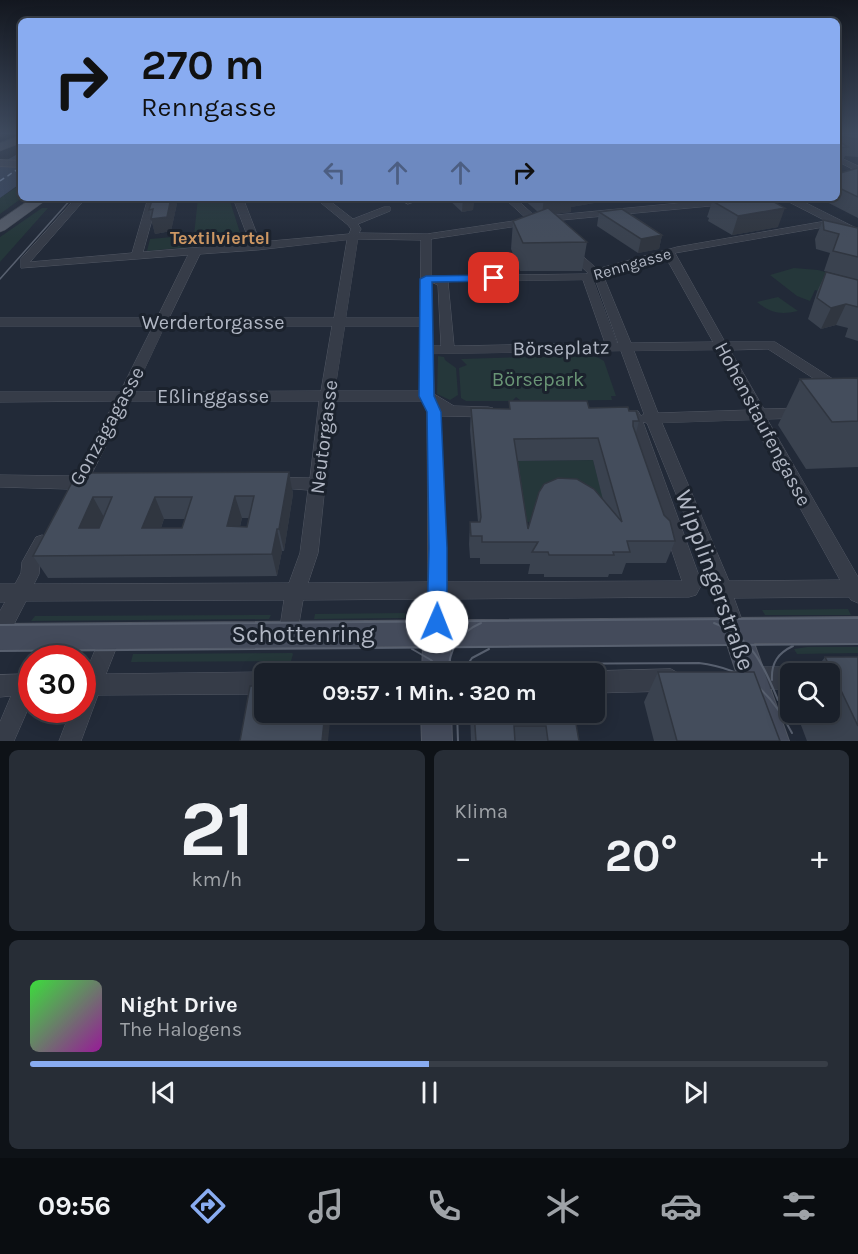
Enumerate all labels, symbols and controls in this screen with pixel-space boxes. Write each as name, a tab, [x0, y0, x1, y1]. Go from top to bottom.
text: 270 m	[141, 40, 264, 90]
icon: right	[42, 42, 120, 120]
text: Renngasse	[141, 91, 276, 123]
icon: left	[318, 156, 351, 189]
icon: ahead	[381, 156, 414, 189]
icon: ahead	[444, 156, 477, 189]
icon: right	[507, 156, 540, 189]
district label: Textilviertel	[170, 227, 270, 249]
street label: Renngasse	[591, 244, 673, 284]
pin	[468, 252, 519, 303]
icon: arrive	[477, 261, 510, 294]
street label: Werdertorgasse	[141, 311, 285, 334]
street label: Börseplatz	[512, 336, 610, 360]
street label: Hohenstaufengasse	[710, 338, 816, 510]
street label: Gonzagagasse	[65, 363, 149, 489]
park label: Börsepark	[492, 368, 584, 391]
street label: Neutorgasse	[306, 379, 342, 495]
street label: Eßlinggasse	[157, 385, 269, 408]
street label: Wipplingerstraße	[669, 486, 761, 674]
position arrow	[405, 590, 469, 654]
street label: Schottenring	[231, 620, 375, 648]
speed limit sign: 30	[18, 645, 96, 723]
map controls	[780, 663, 840, 723]
button: search	[780, 663, 840, 723]
text: 09:57 · 1 Min. · 320 m	[322, 680, 537, 706]
text: 21	[179, 783, 254, 875]
text: Klima	[455, 800, 508, 823]
text: 20°	[605, 830, 678, 882]
text: −	[455, 838, 472, 876]
text: +	[811, 838, 828, 876]
text: km/h	[191, 868, 242, 891]
text: Night Drive	[120, 992, 238, 1018]
text: The Halogens	[120, 1018, 242, 1041]
icon: previous	[147, 1076, 180, 1109]
icon: pause	[413, 1076, 446, 1109]
icon: next	[679, 1076, 712, 1109]
icon: directions	[187, 1185, 229, 1227]
icon: music	[305, 1185, 347, 1227]
icon: phone	[423, 1185, 465, 1227]
icon: climate	[542, 1185, 584, 1227]
icon: car	[660, 1185, 702, 1227]
icon: filters	[778, 1185, 820, 1227]
text: 09:56	[38, 1190, 111, 1222]

